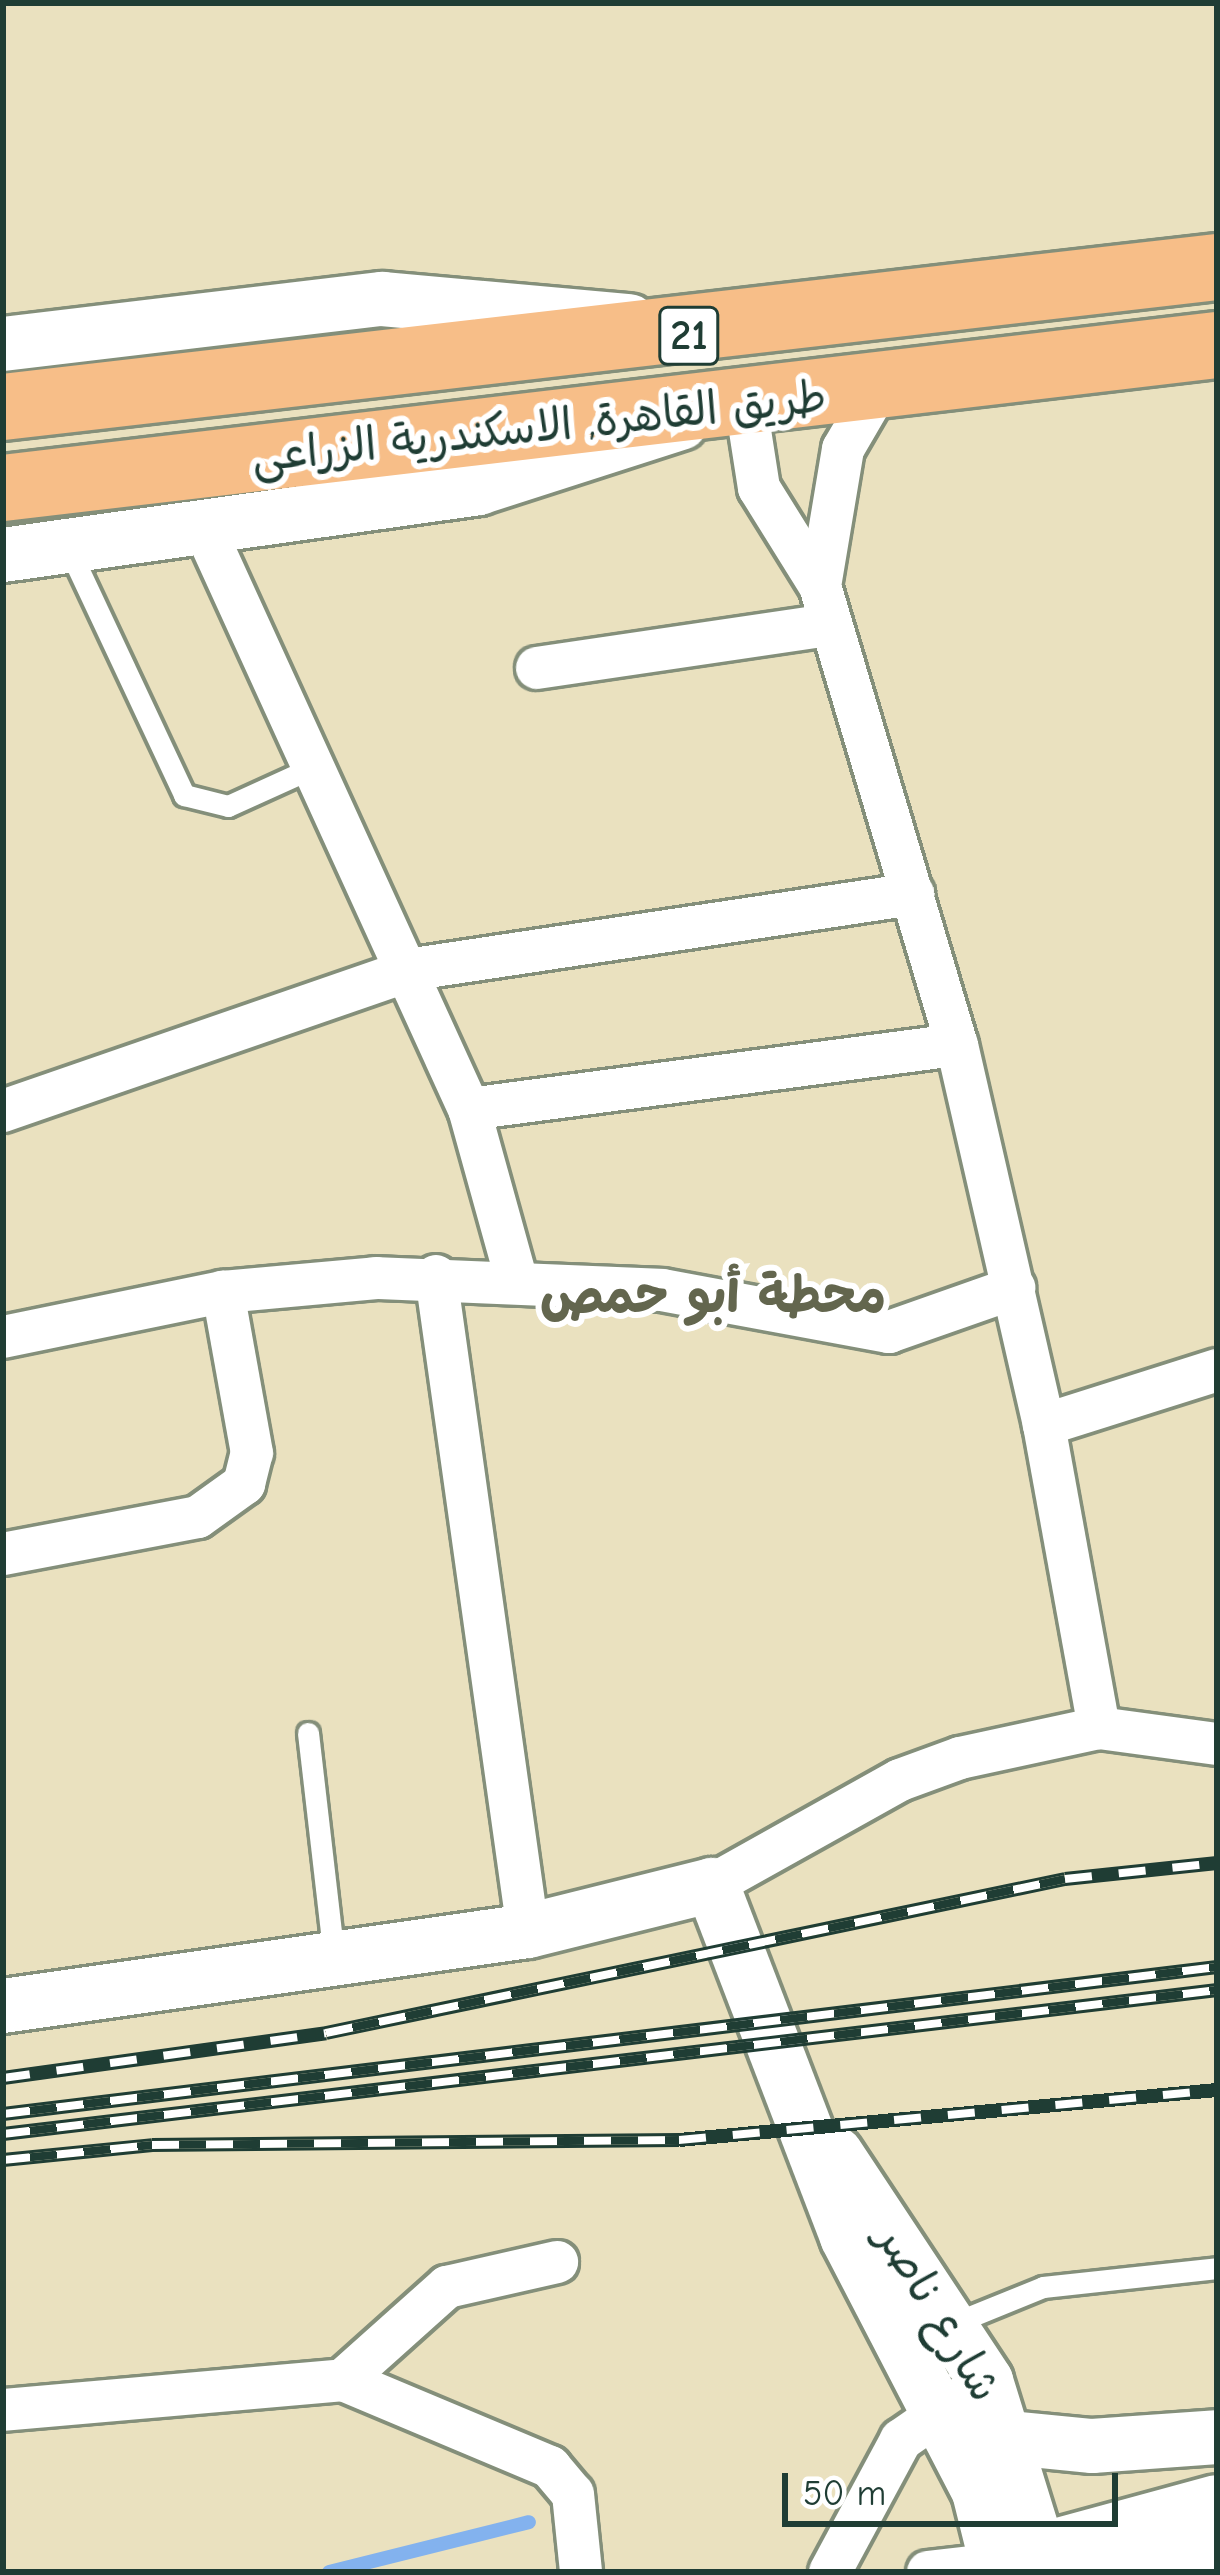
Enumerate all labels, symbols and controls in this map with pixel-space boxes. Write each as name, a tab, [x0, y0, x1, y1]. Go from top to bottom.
road number: 21	[656, 300, 722, 372]
street label: طريق القاهرة, الاسكندرية الزراعى	[249, 370, 829, 484]
district label: محطة أبو حمص	[540, 1265, 886, 1327]
street label: شارع ناصر	[864, 2215, 1012, 2411]
scale bar	[788, 2449, 1124, 2523]
text: 50 m	[803, 2473, 886, 2514]

